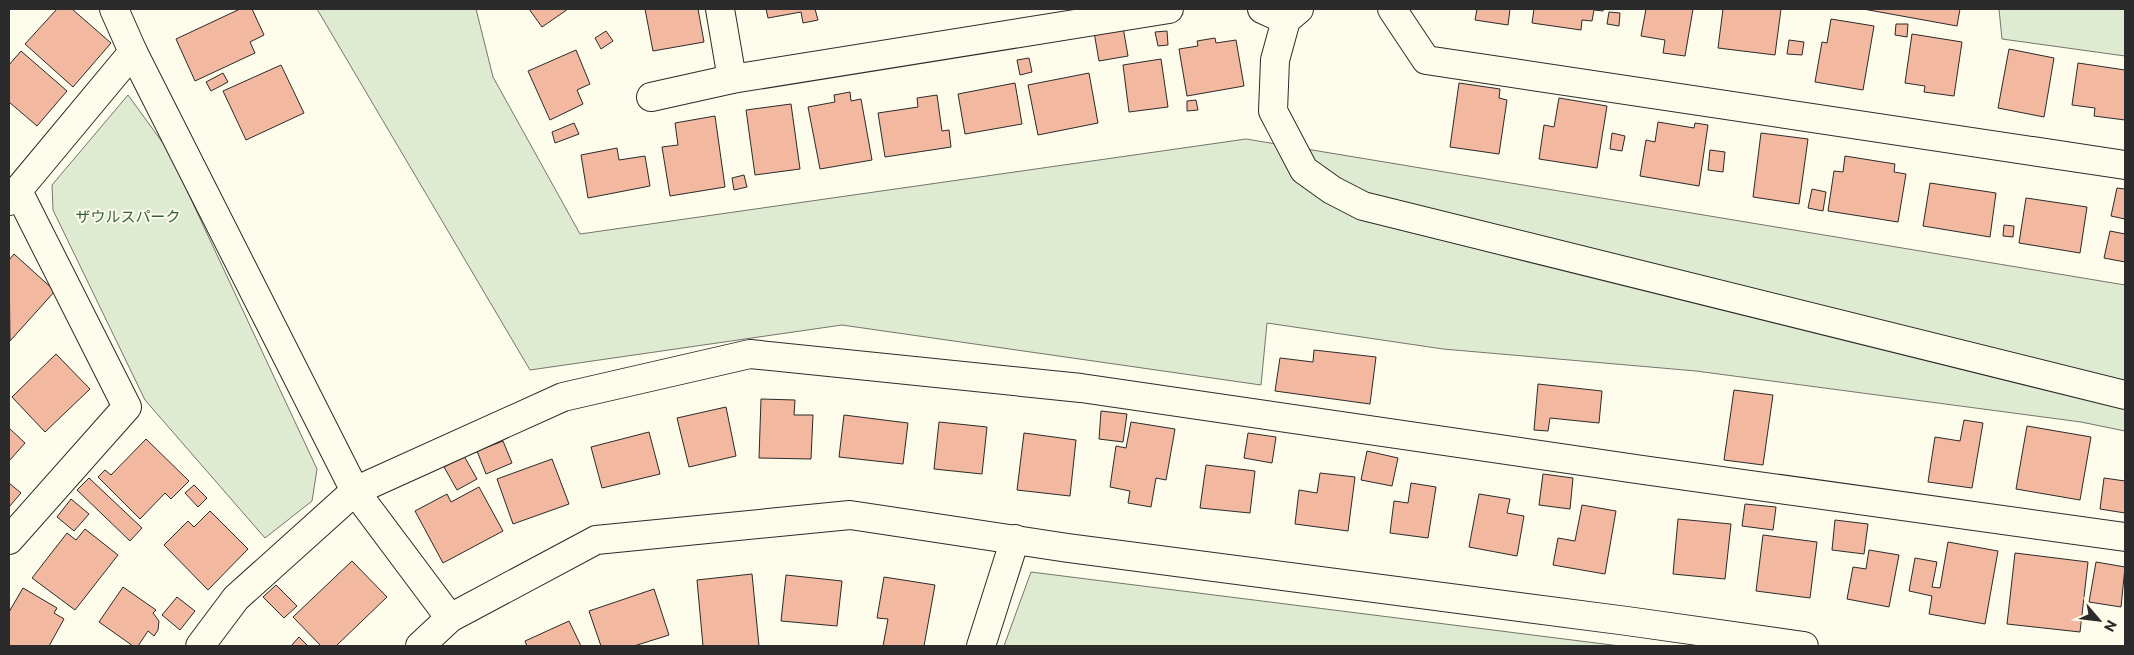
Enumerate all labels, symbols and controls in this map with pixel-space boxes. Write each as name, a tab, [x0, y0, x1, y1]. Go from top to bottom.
park label: ザウルスパーク	[75, 207, 181, 225]
north arrow	[2074, 595, 2124, 645]
text: N	[2101, 618, 2121, 635]

